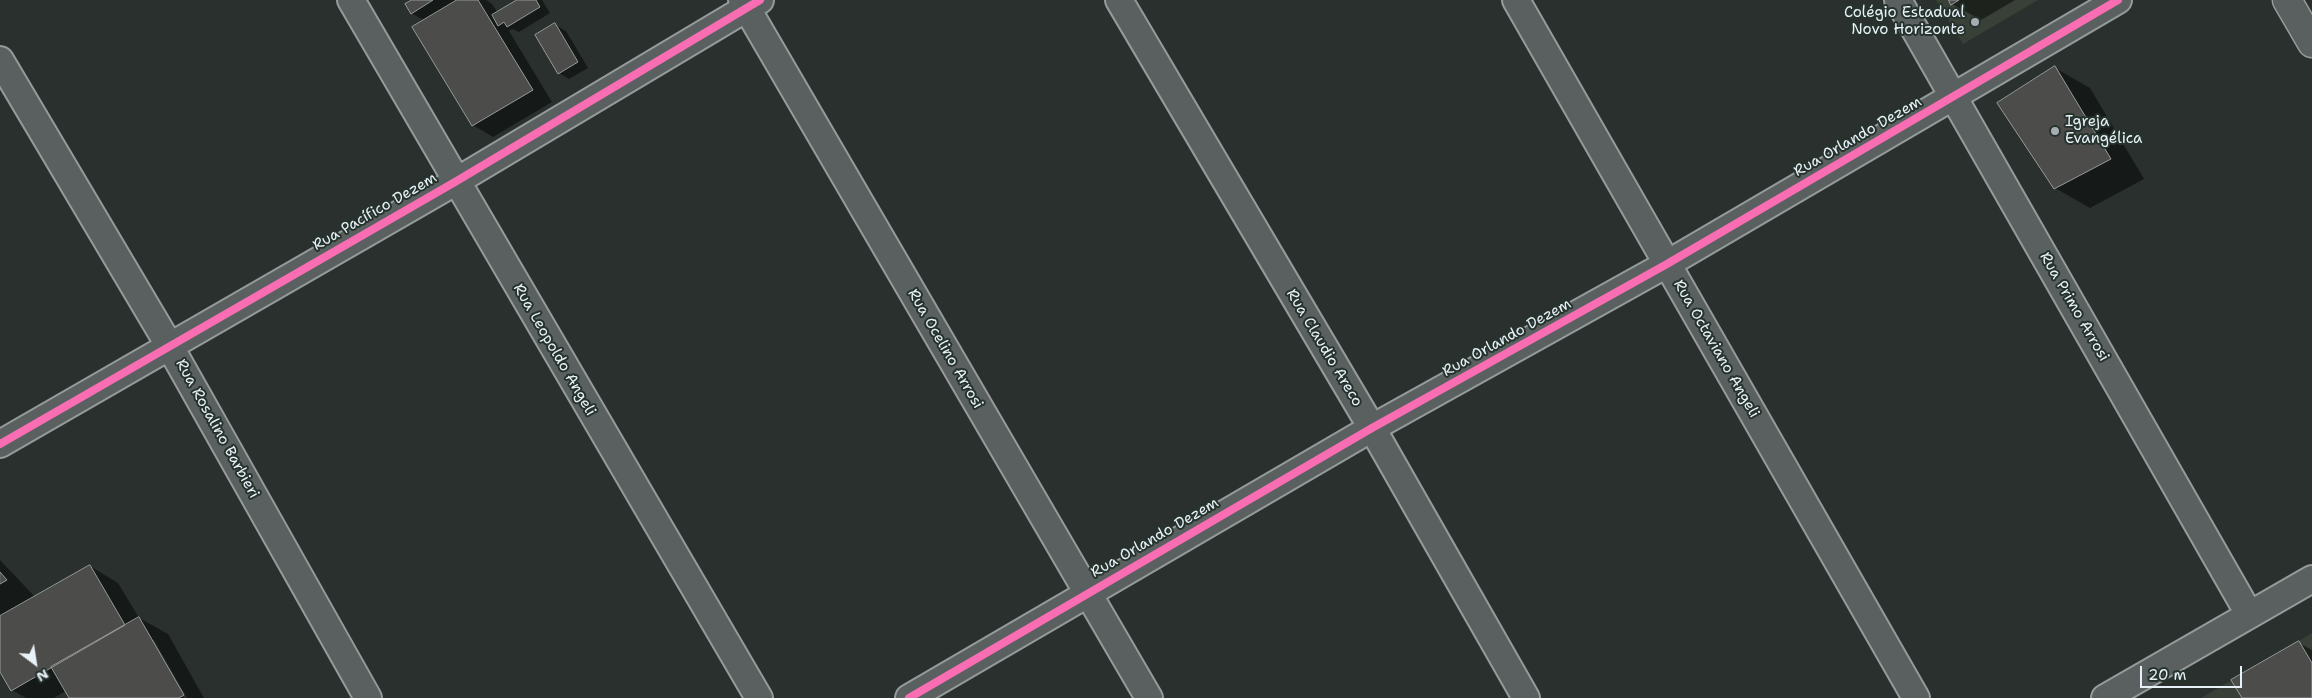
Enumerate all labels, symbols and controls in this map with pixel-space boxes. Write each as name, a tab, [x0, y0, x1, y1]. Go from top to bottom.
place label: Colégio Estadual Novo Horizonte	[1844, 4, 1965, 39]
marker: Colégio Estadual Novo Horizonte	[1969, 16, 1981, 28]
street label: Rua Orlando Dezem	[1791, 93, 1925, 181]
place label: Igreja Evangélica	[2065, 113, 2142, 148]
marker: Igreja Evangélica	[2049, 125, 2061, 137]
street label: Rua Pacífico Dezem	[310, 169, 440, 255]
street label: Rua Primo Arrosi	[2035, 249, 2113, 365]
street label: Rua Octaviano Angeli	[1669, 277, 1763, 421]
street label: Rua Leopoldo Angeli	[509, 281, 599, 419]
street label: Rua Ocelino Arrosi	[903, 286, 987, 412]
street label: Rua Claudio Areco	[1282, 286, 1366, 410]
street label: Rua Orlando Dezem	[1439, 295, 1575, 381]
street label: Rua Rosalino Barbieri	[171, 356, 263, 502]
street label: Rua Orlando Dezem	[1088, 494, 1222, 582]
north arrow	[10, 638, 60, 688]
scale bar	[2142, 656, 2244, 688]
text: N	[33, 665, 52, 686]
text: 20 m	[2148, 665, 2187, 685]

